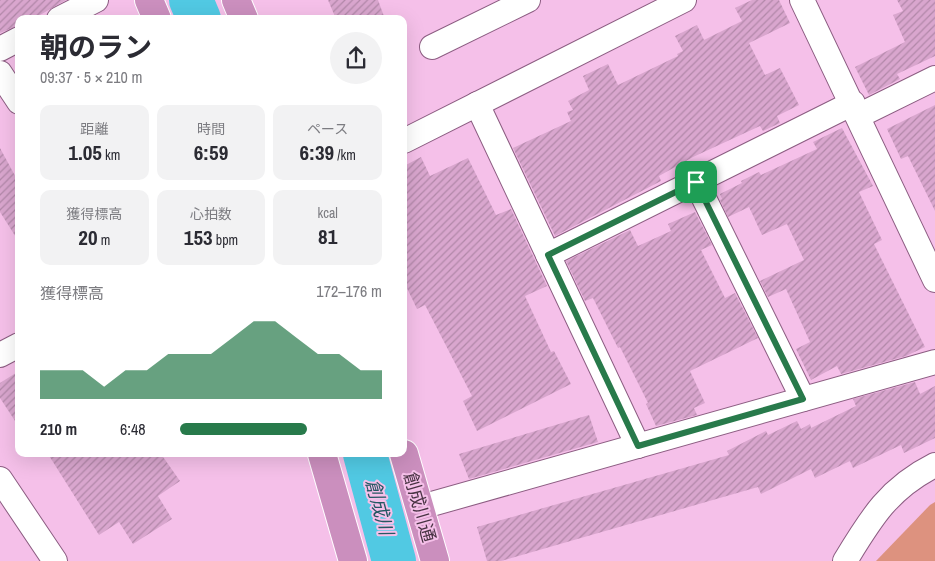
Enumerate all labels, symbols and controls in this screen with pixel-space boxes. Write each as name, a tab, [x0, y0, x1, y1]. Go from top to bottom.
text: 朝のラン	[40, 28, 152, 66]
button: share	[330, 32, 382, 84]
text: 09:37 · 5 × 210 m	[40, 66, 143, 88]
text: 距離	[80, 120, 108, 138]
text: 時間	[197, 120, 225, 138]
text: ペース	[307, 120, 348, 138]
text: 1.05	[68, 138, 102, 167]
text: 6:59	[194, 138, 228, 167]
text: 6:39	[300, 138, 334, 167]
text: km	[102, 146, 120, 164]
text: /km	[334, 146, 356, 164]
pin	[675, 161, 717, 203]
icon: arrive	[682, 168, 710, 196]
text: kcal	[317, 204, 338, 222]
text: 獲得標高	[66, 205, 122, 223]
text: 心拍数	[190, 205, 232, 223]
text: 81	[318, 222, 337, 251]
text: 20	[78, 223, 98, 252]
text: 153	[184, 223, 213, 252]
text: m	[98, 231, 110, 249]
text: bpm	[213, 231, 238, 249]
text: 172–176 m	[316, 280, 382, 302]
text: 獲得標高	[40, 282, 104, 304]
text: 210 m	[40, 418, 77, 440]
text: 6:48	[120, 418, 146, 440]
street label: 創成川通	[398, 469, 442, 545]
water label: 創成川	[360, 476, 400, 540]

